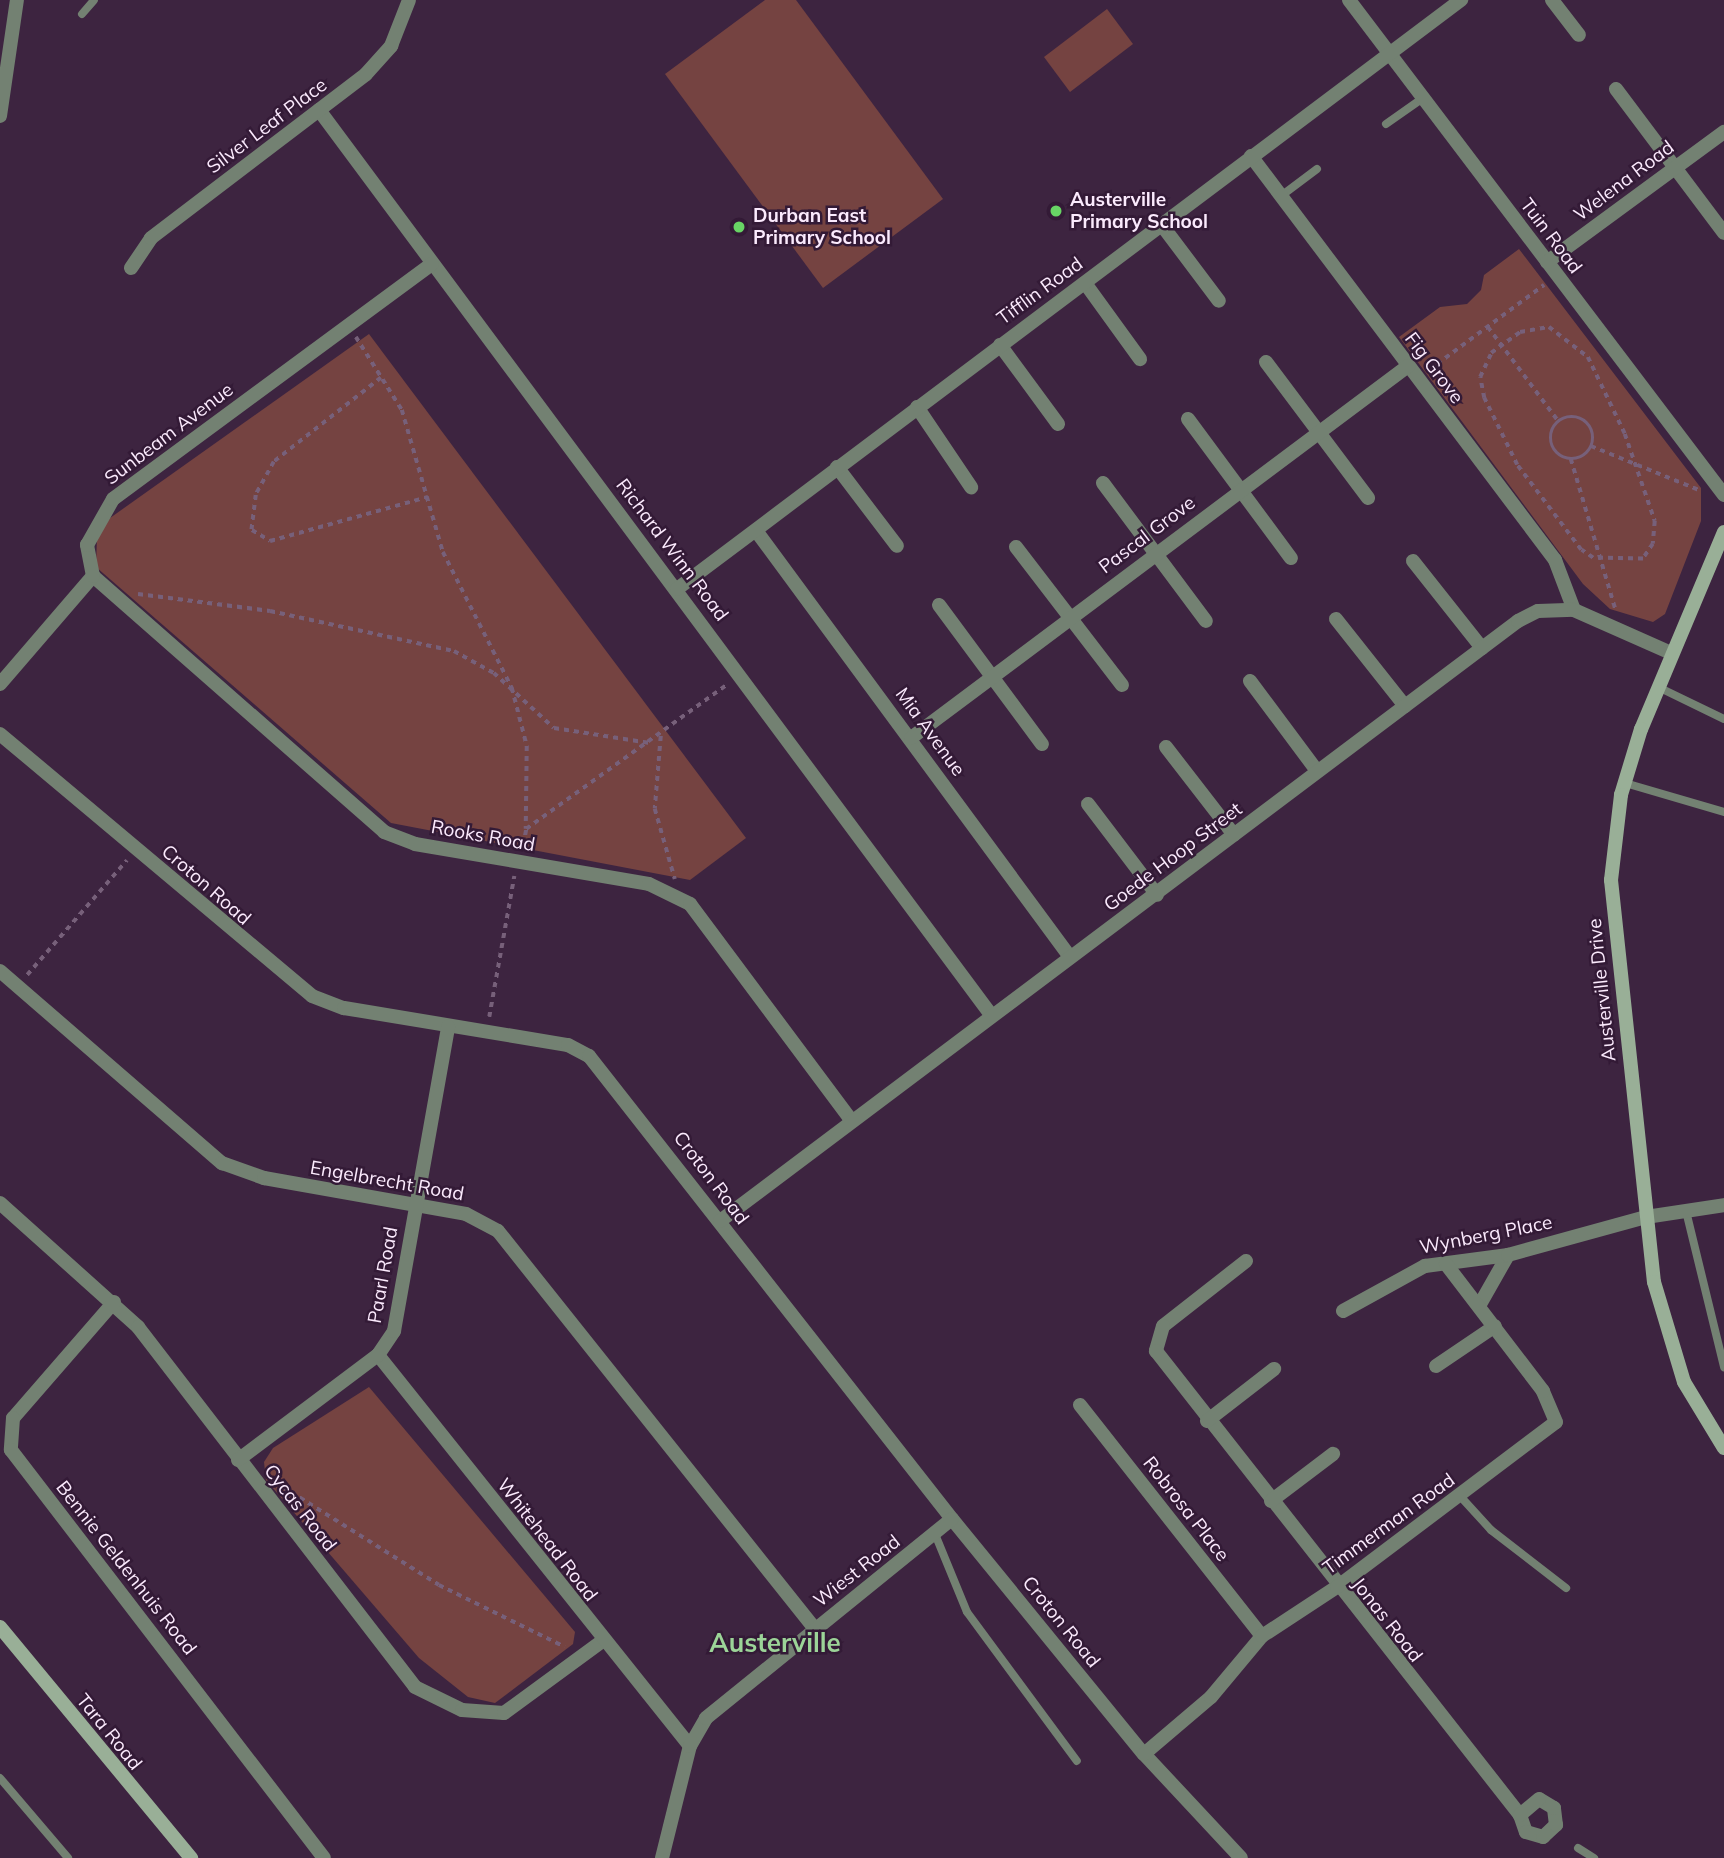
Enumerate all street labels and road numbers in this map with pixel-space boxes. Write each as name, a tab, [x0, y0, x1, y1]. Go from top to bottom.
street label: Silver Leaf Place	[203, 73, 331, 179]
street label: Welena Road	[1570, 136, 1678, 226]
street label: Tuin Road	[1515, 194, 1587, 278]
street label: Tifflin Road	[993, 252, 1087, 330]
street label: Fig Grove	[1400, 328, 1468, 408]
street label: Sunbeam Avenue	[100, 378, 238, 490]
street label: Richard Winn Road	[611, 474, 733, 626]
street label: Pascal Grove	[1094, 491, 1200, 579]
street label: Mia Avenue	[890, 683, 970, 781]
street label: Goede Hoop Street	[1099, 798, 1247, 916]
street label: Rooks Road	[429, 816, 537, 856]
street label: Croton Road	[157, 840, 255, 930]
street label: Austerville Drive	[1583, 917, 1621, 1063]
street label: Croton Road	[669, 1127, 753, 1229]
street label: Engelbrecht Road	[308, 1156, 466, 1206]
street label: Wynberg Place	[1418, 1211, 1554, 1259]
street label: Paarl Road	[363, 1225, 403, 1325]
street label: Robrosa Place	[1138, 1452, 1234, 1566]
street label: Cycas Road	[259, 1460, 341, 1556]
street label: Timmerman Road	[1319, 1469, 1459, 1579]
street label: Whitehead Road	[492, 1474, 602, 1606]
street label: Bennie Geldenhuis Road	[51, 1476, 201, 1660]
street label: Wiest Road	[809, 1530, 905, 1612]
street label: Croton Road	[1017, 1572, 1105, 1672]
street label: Jonas Road	[1347, 1573, 1427, 1667]
street label: Tara Road	[71, 1689, 147, 1775]

